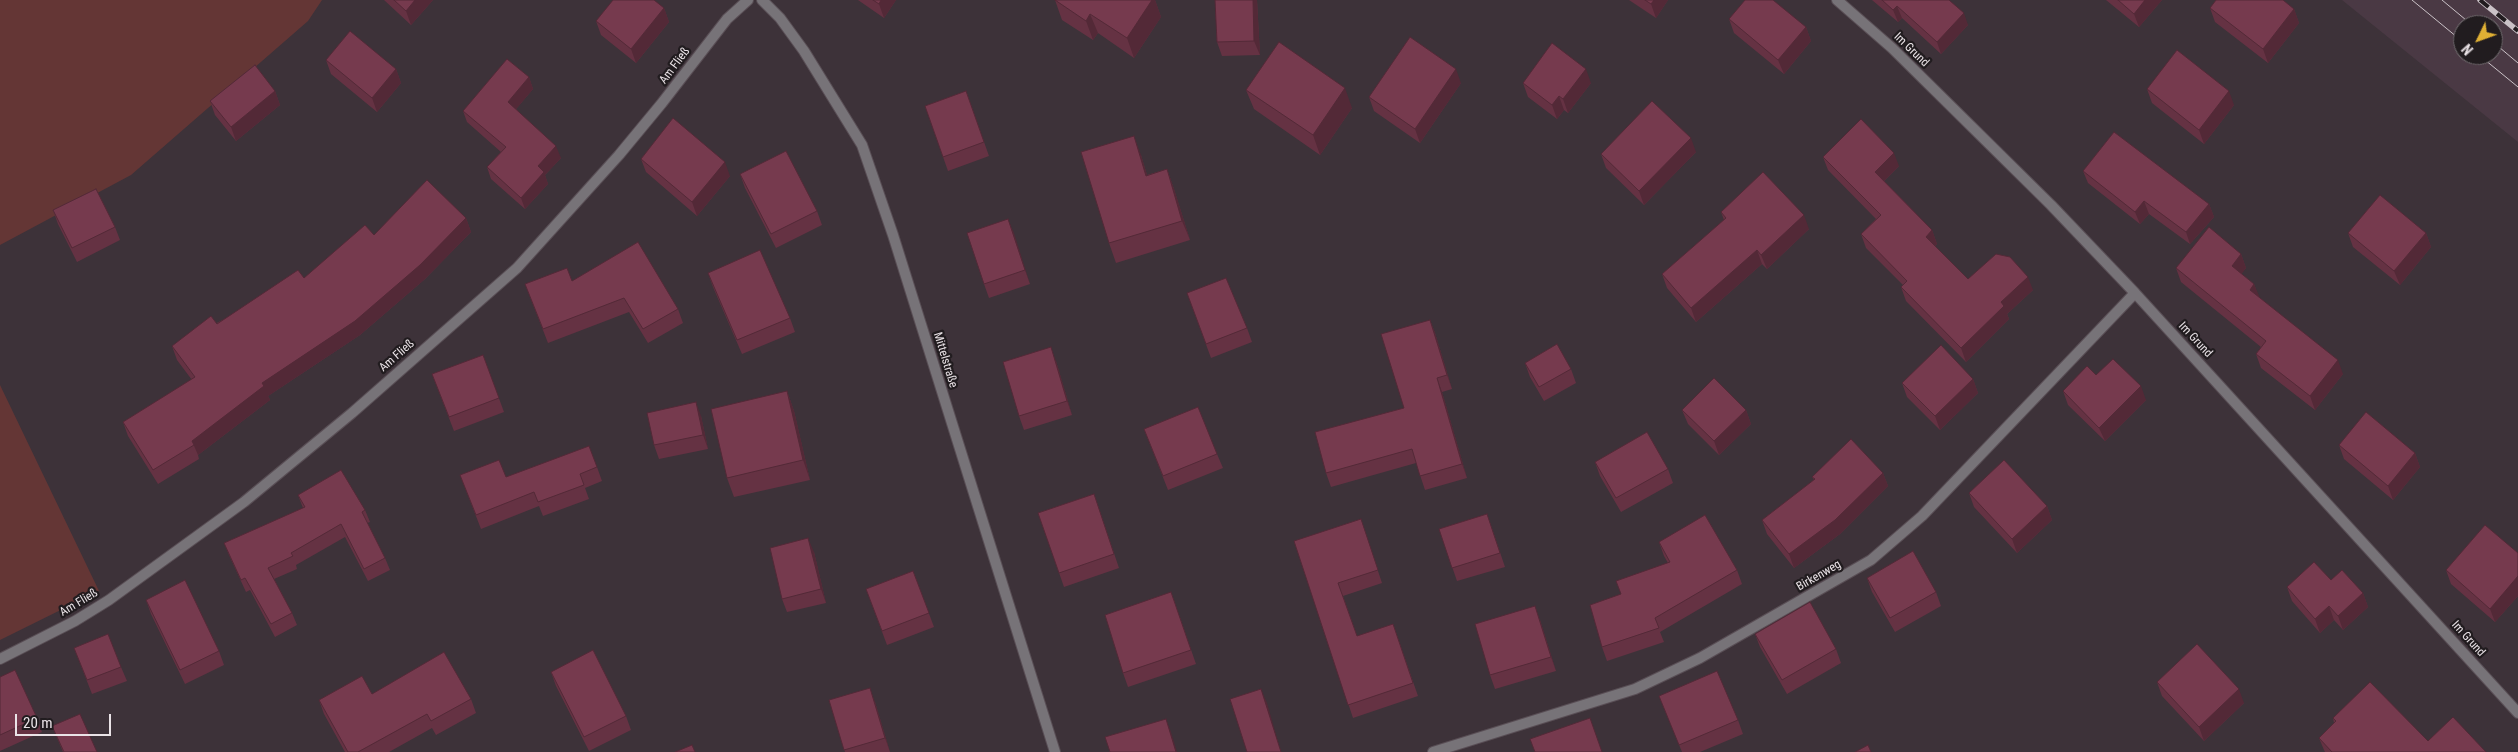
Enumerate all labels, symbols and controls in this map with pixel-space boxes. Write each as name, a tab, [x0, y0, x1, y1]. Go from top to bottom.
north arrow	[2453, 15, 2503, 65]
street label: Im Grund	[1890, 30, 1932, 70]
text: N	[2459, 41, 2476, 58]
street label: Am Fließ	[657, 45, 693, 87]
street label: Im Grund	[2175, 319, 2215, 361]
street label: Mittelstraße	[930, 330, 960, 390]
street label: Am Fließ	[376, 337, 418, 375]
street label: Birkenweg	[1794, 558, 1844, 594]
street label: Am Fließ	[57, 586, 101, 620]
street label: Im Grund	[2448, 618, 2488, 660]
scale bar	[18, 704, 114, 736]
text: 20 m	[23, 714, 53, 732]

